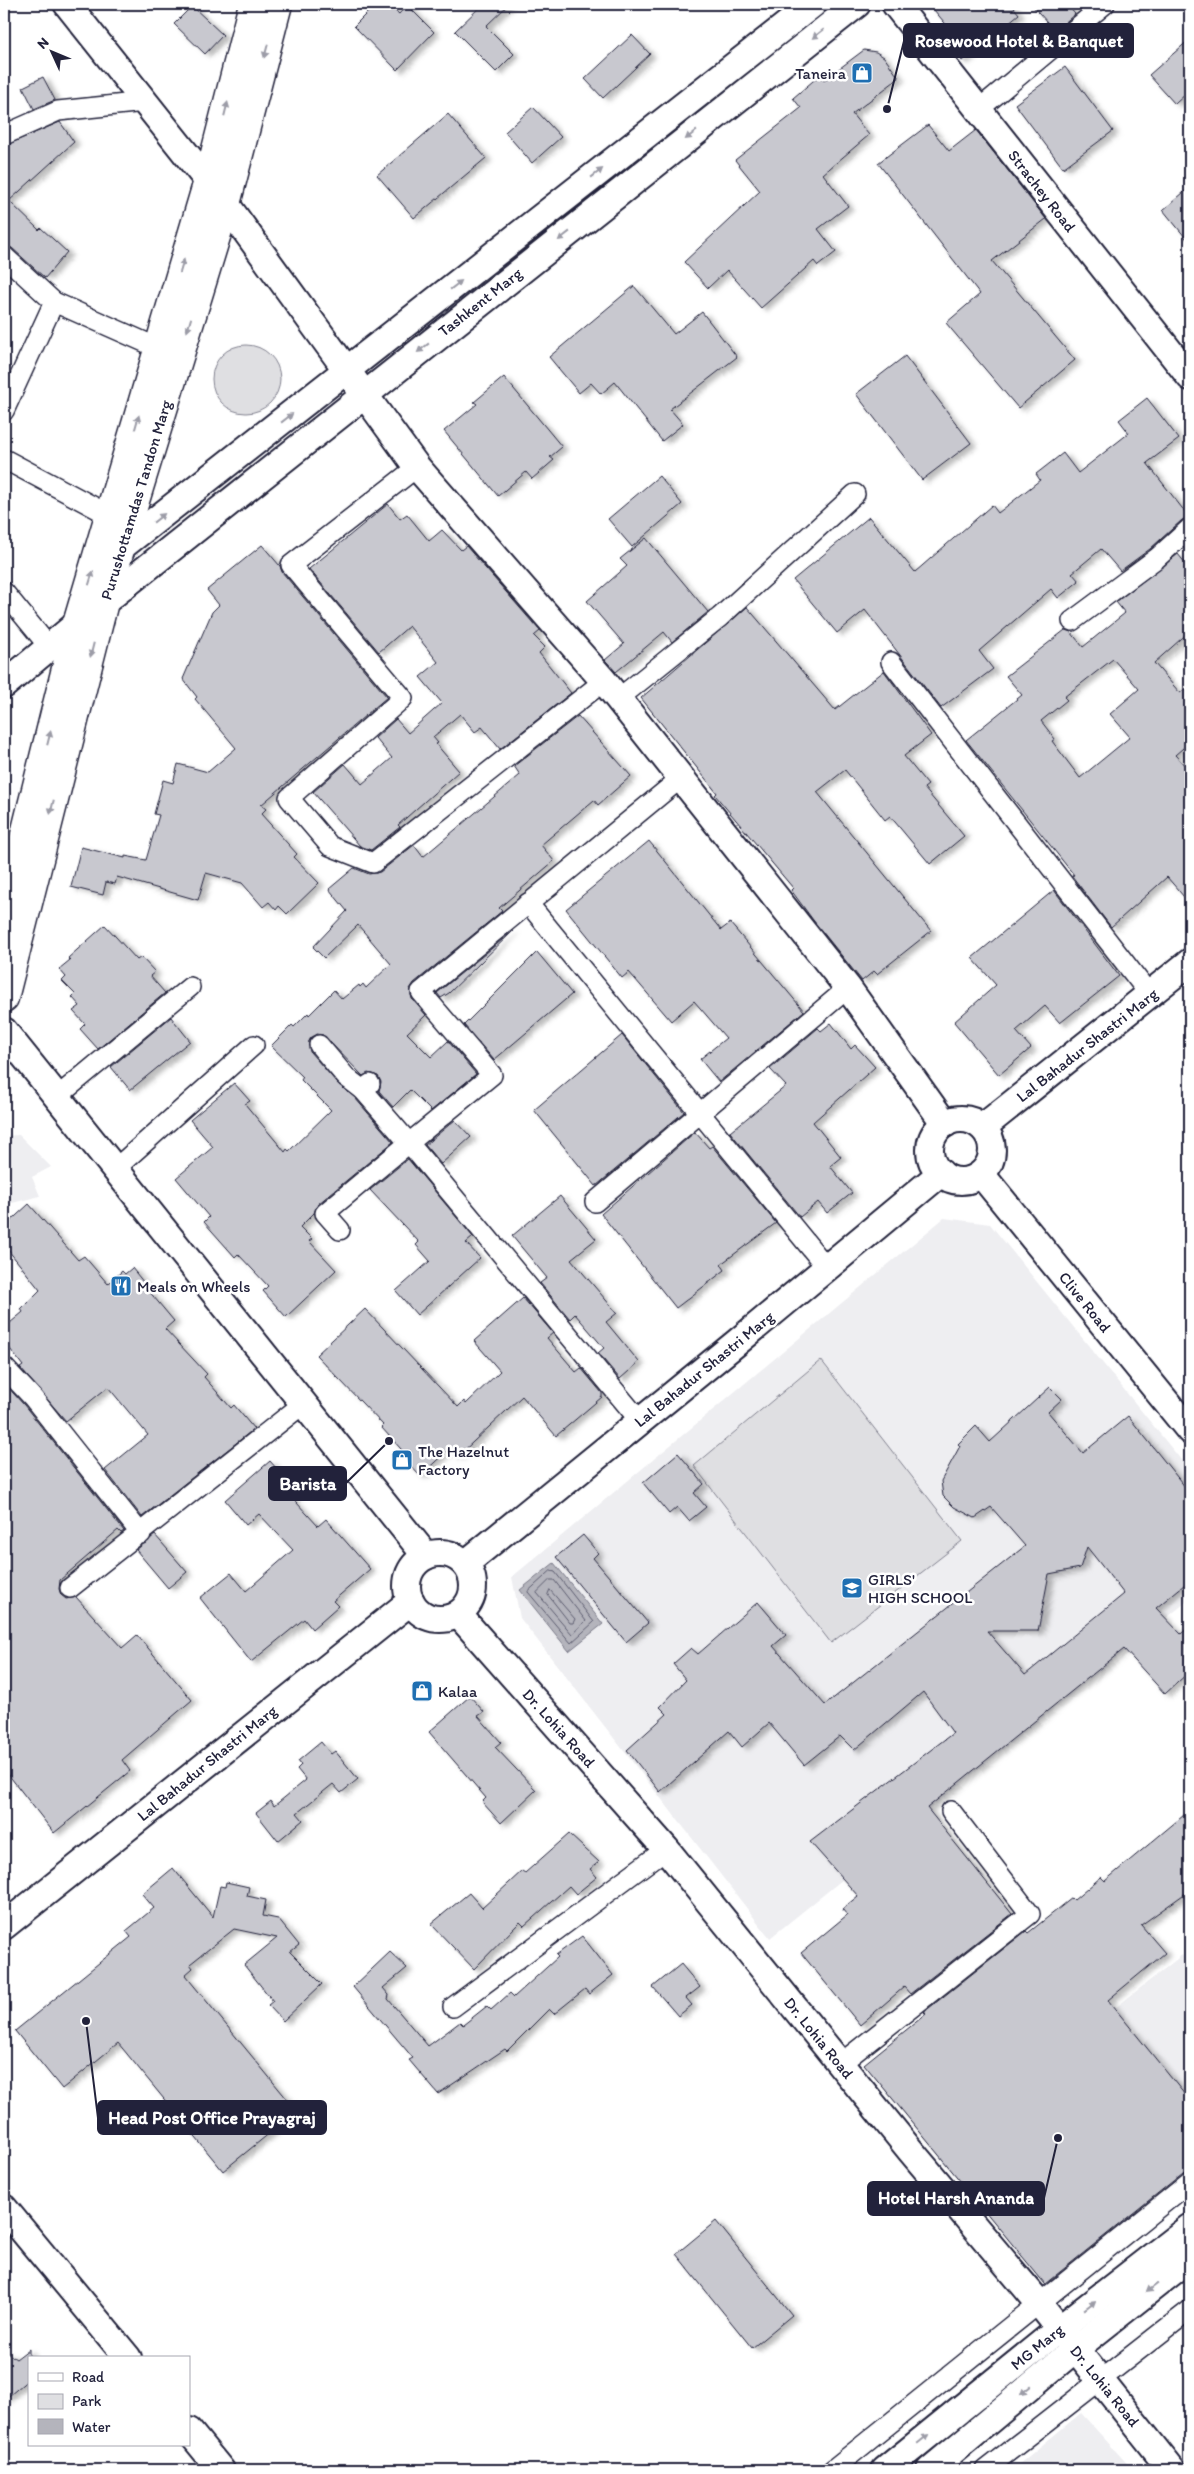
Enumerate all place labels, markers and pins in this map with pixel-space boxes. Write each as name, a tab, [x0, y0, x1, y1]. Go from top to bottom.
callout: Rosewood Hotel & Banquet	[904, 24, 1133, 57]
shop icon: Taneira	[850, 61, 874, 85]
place label: Taneira	[795, 64, 847, 83]
restaurant icon: Meals on Wheels	[109, 1274, 133, 1298]
place label: Meals on Wheels	[137, 1277, 250, 1296]
place label: The Hazelnut Factory	[418, 1442, 509, 1479]
shop icon: The Hazelnut Factory	[390, 1448, 414, 1472]
callout: Barista	[269, 1467, 346, 1500]
place label: GIRLS' HIGH SCHOOL	[868, 1570, 972, 1607]
school or university icon: GIRLS' HIGH SCHOOL	[840, 1576, 864, 1600]
shop icon: Kalaa	[410, 1679, 434, 1703]
place label: Kalaa	[438, 1682, 478, 1701]
callout: Head Post Office Prayagraj	[98, 2101, 326, 2134]
callout: Hotel Harsh Ananda	[868, 2182, 1044, 2215]

